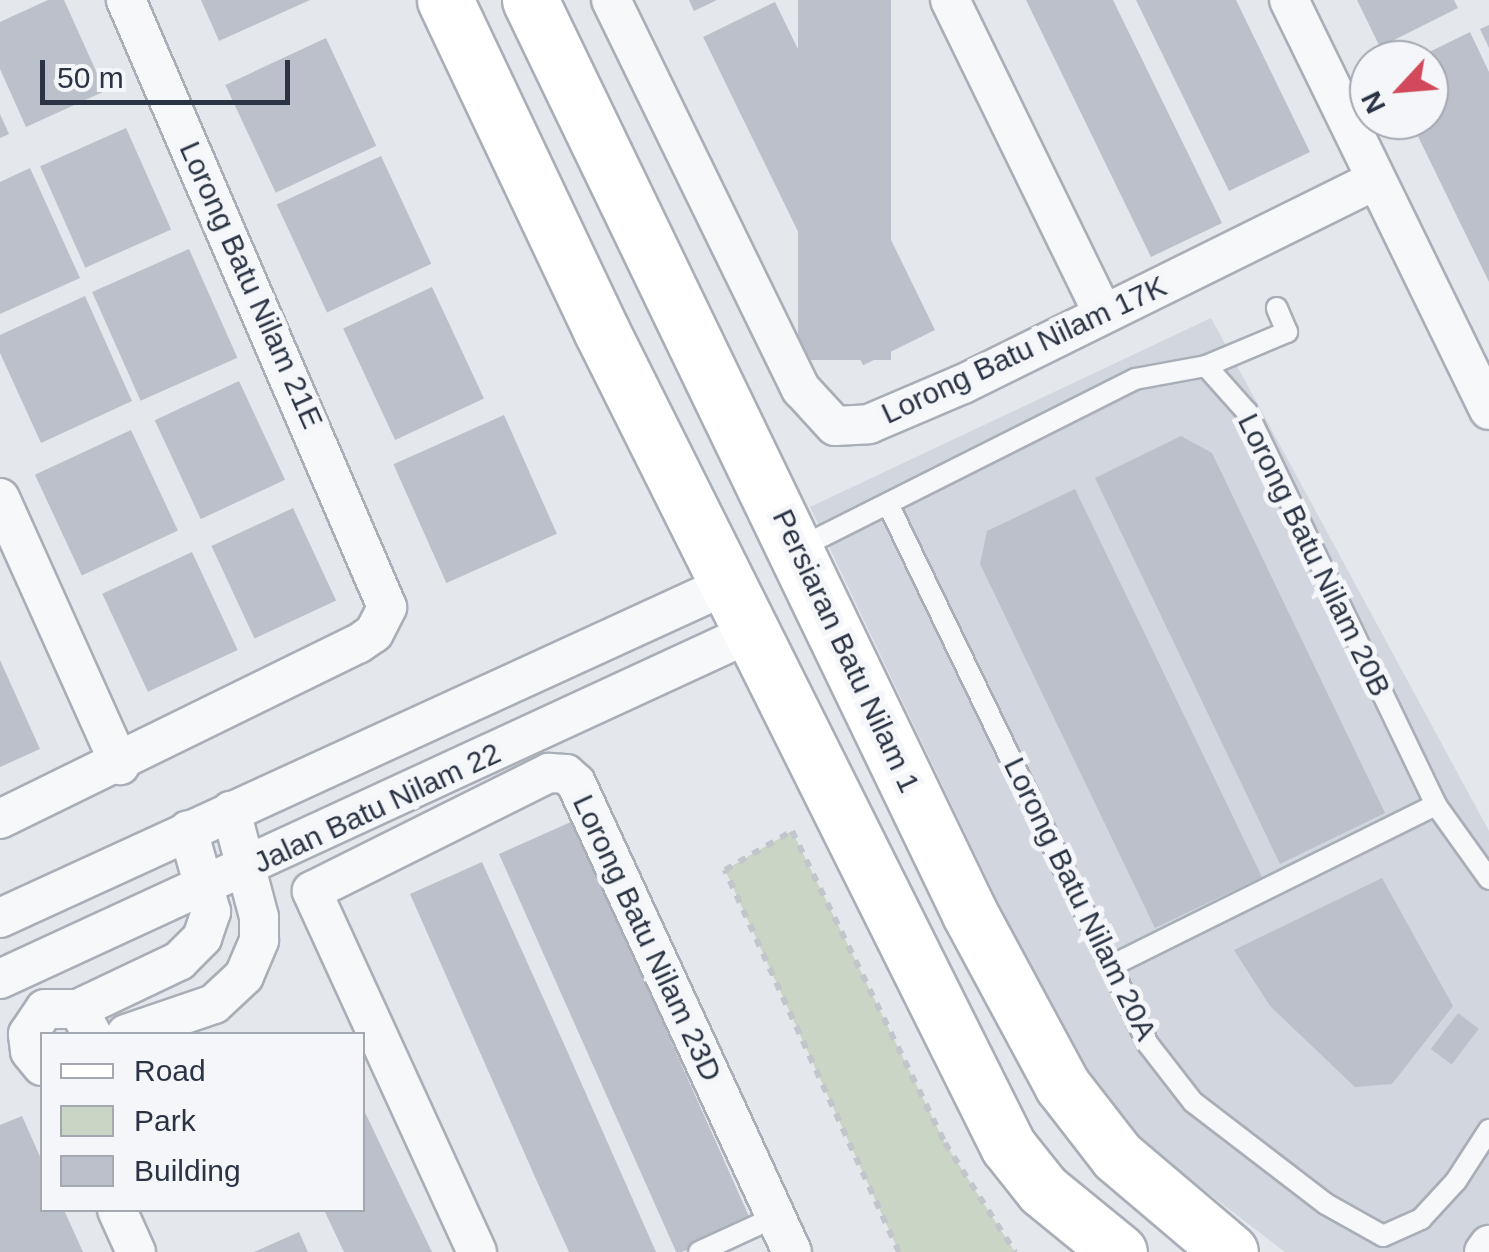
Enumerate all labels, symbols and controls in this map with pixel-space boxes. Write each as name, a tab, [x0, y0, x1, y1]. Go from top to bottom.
scale bar	[45, 40, 295, 102]
north arrow	[1349, 40, 1449, 140]
text: 50 m	[57, 61, 124, 94]
text: N	[1355, 87, 1392, 118]
street label: Lorong Batu Nilam 21E	[171, 136, 331, 434]
street label: Lorong Batu Nilam 17K	[876, 268, 1172, 432]
street label: Lorong Batu Nilam 20B	[1230, 408, 1398, 702]
street label: Persiaran Batu Nilam 1	[765, 504, 927, 798]
street label: Jalan Batu Nilam 22	[248, 735, 506, 881]
street label: Lorong Batu Nilam 20A	[996, 752, 1164, 1046]
street label: Lorong Batu Nilam 23D	[565, 789, 729, 1087]
legend	[40, 1032, 365, 1212]
text: Road	[134, 1054, 206, 1087]
text: Park	[134, 1104, 196, 1137]
text: Building	[134, 1154, 241, 1187]

